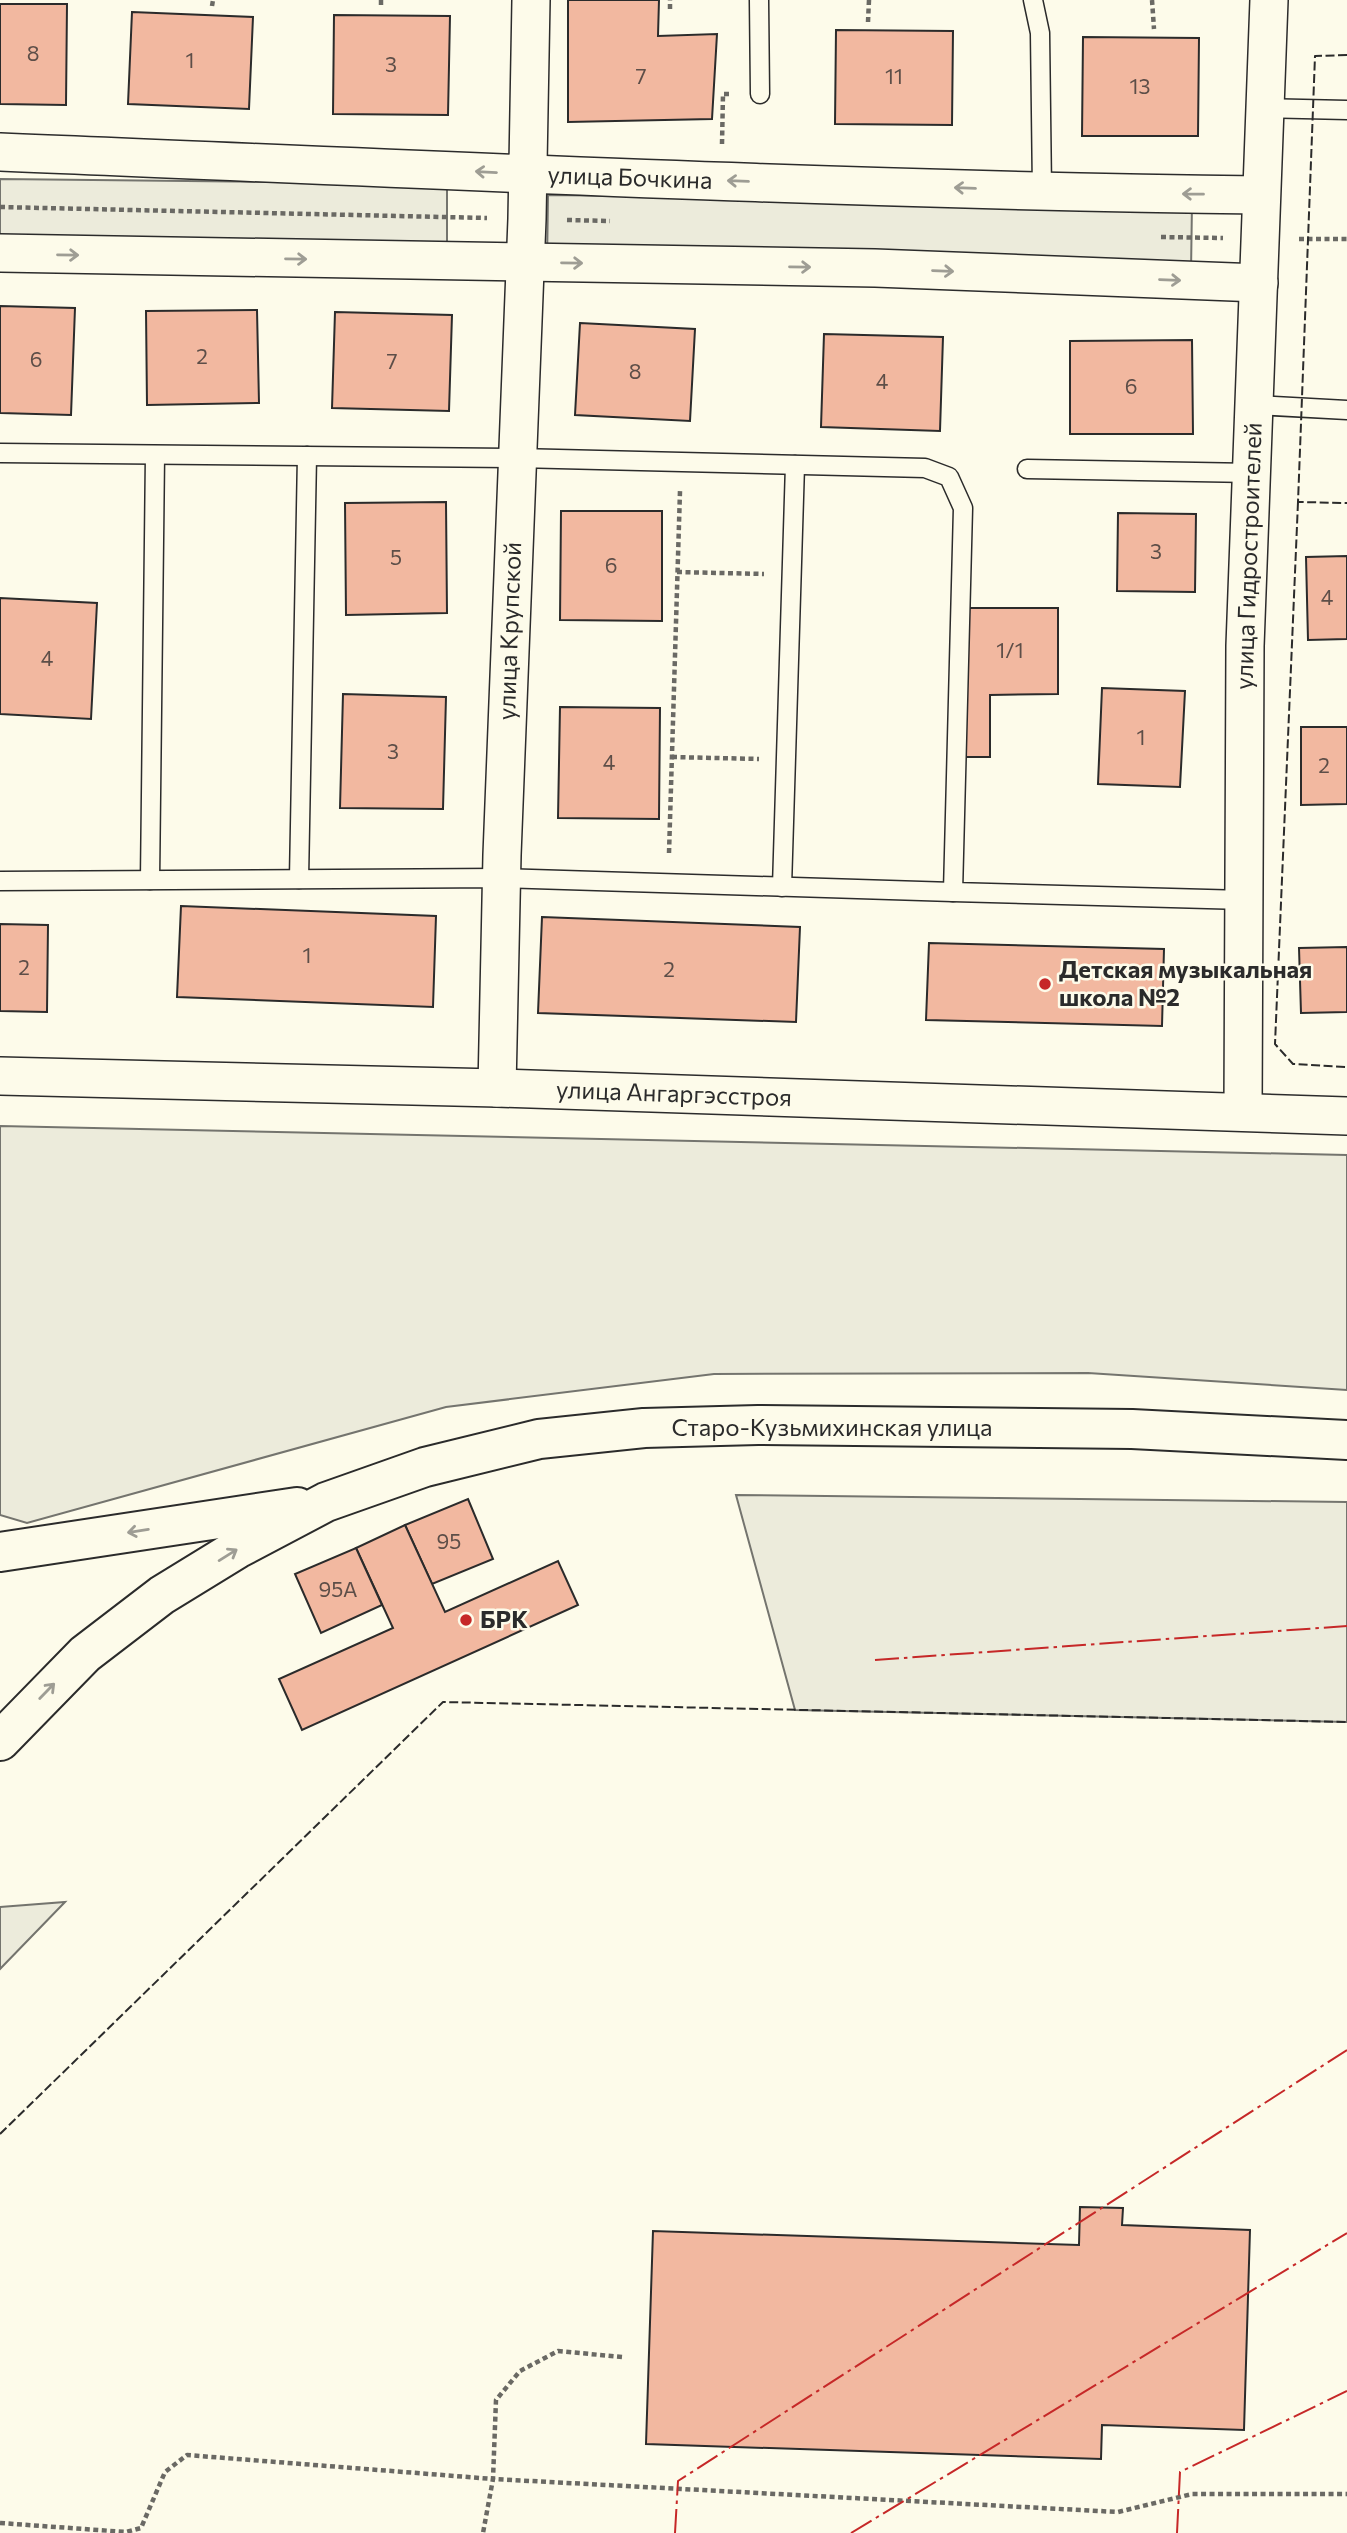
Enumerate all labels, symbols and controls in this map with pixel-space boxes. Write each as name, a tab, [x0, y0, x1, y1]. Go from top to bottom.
house number: 8	[27, 40, 39, 65]
house number: 1	[186, 47, 194, 72]
house number: 3	[385, 51, 397, 76]
house number: 7	[635, 63, 647, 88]
house number: 11	[885, 63, 903, 88]
house number: 13	[1130, 73, 1150, 98]
street label: улица Бочкина	[547, 159, 713, 194]
one-way arrow	[475, 166, 498, 179]
one-way arrow	[727, 174, 750, 188]
one-way arrow	[954, 182, 977, 195]
one-way arrow	[1181, 187, 1204, 200]
one-way arrow	[56, 248, 79, 261]
one-way arrow	[284, 252, 307, 266]
one-way arrow	[560, 257, 583, 270]
one-way arrow	[788, 260, 811, 274]
one-way arrow	[931, 264, 954, 277]
one-way arrow	[1158, 273, 1181, 286]
house number: 2	[196, 343, 208, 368]
house number: 6	[30, 346, 42, 371]
house number: 7	[386, 348, 398, 373]
house number: 8	[629, 358, 641, 383]
house number: 4	[876, 368, 889, 393]
house number: 6	[1125, 373, 1137, 398]
street label: улица Гидростроителей	[1228, 422, 1267, 690]
house number: 3	[1150, 538, 1162, 563]
street label: улица Крупской	[491, 541, 526, 721]
house number: 5	[390, 544, 402, 569]
house number: 6	[605, 552, 617, 577]
house number: 4	[1321, 584, 1334, 609]
house number: 1/1	[996, 637, 1024, 662]
house number: 4	[41, 645, 54, 670]
house number: 1	[1137, 724, 1145, 749]
house number: 3	[387, 738, 399, 763]
house number: 4	[603, 749, 616, 774]
house number: 2	[1318, 752, 1330, 777]
house number: 1	[303, 942, 311, 967]
house number: 2	[18, 954, 30, 979]
place label: Детская музыкальная школа №2	[1059, 954, 1312, 1011]
house number: 2	[663, 956, 675, 981]
marker: Детская музыкальная школа №2	[1037, 976, 1053, 992]
street label: улица Ангаргэсстроя	[556, 1074, 793, 1111]
street label: Старо-Кузьмихинская улица	[671, 1412, 993, 1441]
one-way arrow	[127, 1525, 150, 1538]
house number: 95	[437, 1528, 461, 1553]
one-way arrow	[218, 1547, 237, 1562]
house number: 95А	[319, 1576, 357, 1601]
place label: БРК	[480, 1604, 528, 1633]
marker: БРК	[458, 1612, 474, 1628]
one-way arrow	[39, 1683, 56, 1700]

